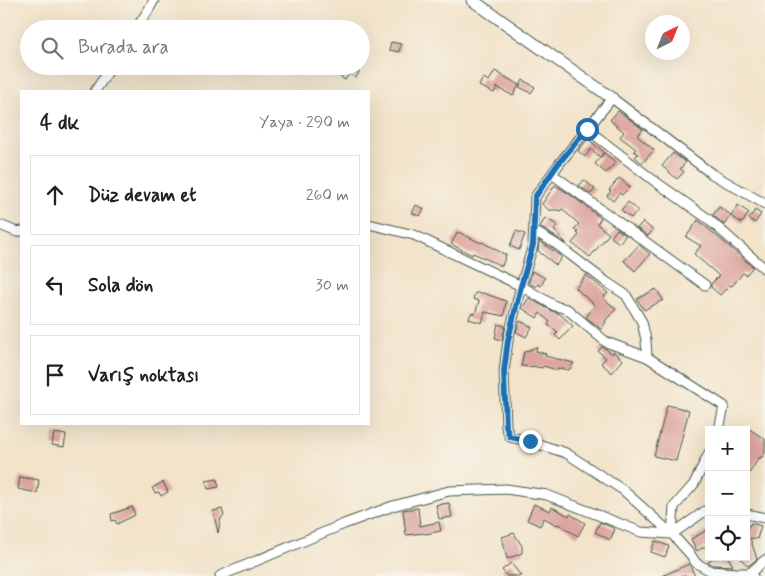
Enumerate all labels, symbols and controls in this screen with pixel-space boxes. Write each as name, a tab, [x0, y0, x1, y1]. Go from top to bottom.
north arrow	[645, 15, 690, 60]
search box	[20, 20, 370, 75]
icon: search	[38, 34, 66, 62]
text: Burada ara	[78, 35, 169, 60]
text: 4 dk	[40, 109, 79, 137]
text: Yaya · 290 m	[259, 112, 350, 133]
route start	[576, 118, 599, 141]
icon: ahead	[41, 181, 69, 209]
text: Düz devam et	[88, 183, 196, 208]
text: 260 m	[306, 185, 349, 206]
icon: left	[41, 271, 69, 299]
text: Sola dön	[88, 273, 153, 298]
text: 30 m	[316, 275, 349, 296]
icon: arrive	[41, 361, 69, 389]
text: Varış noktası	[88, 363, 199, 388]
map controls	[705, 426, 750, 561]
button: +	[705, 426, 750, 471]
route end	[519, 430, 542, 453]
button: −	[705, 471, 750, 516]
button: locate	[705, 516, 750, 561]

